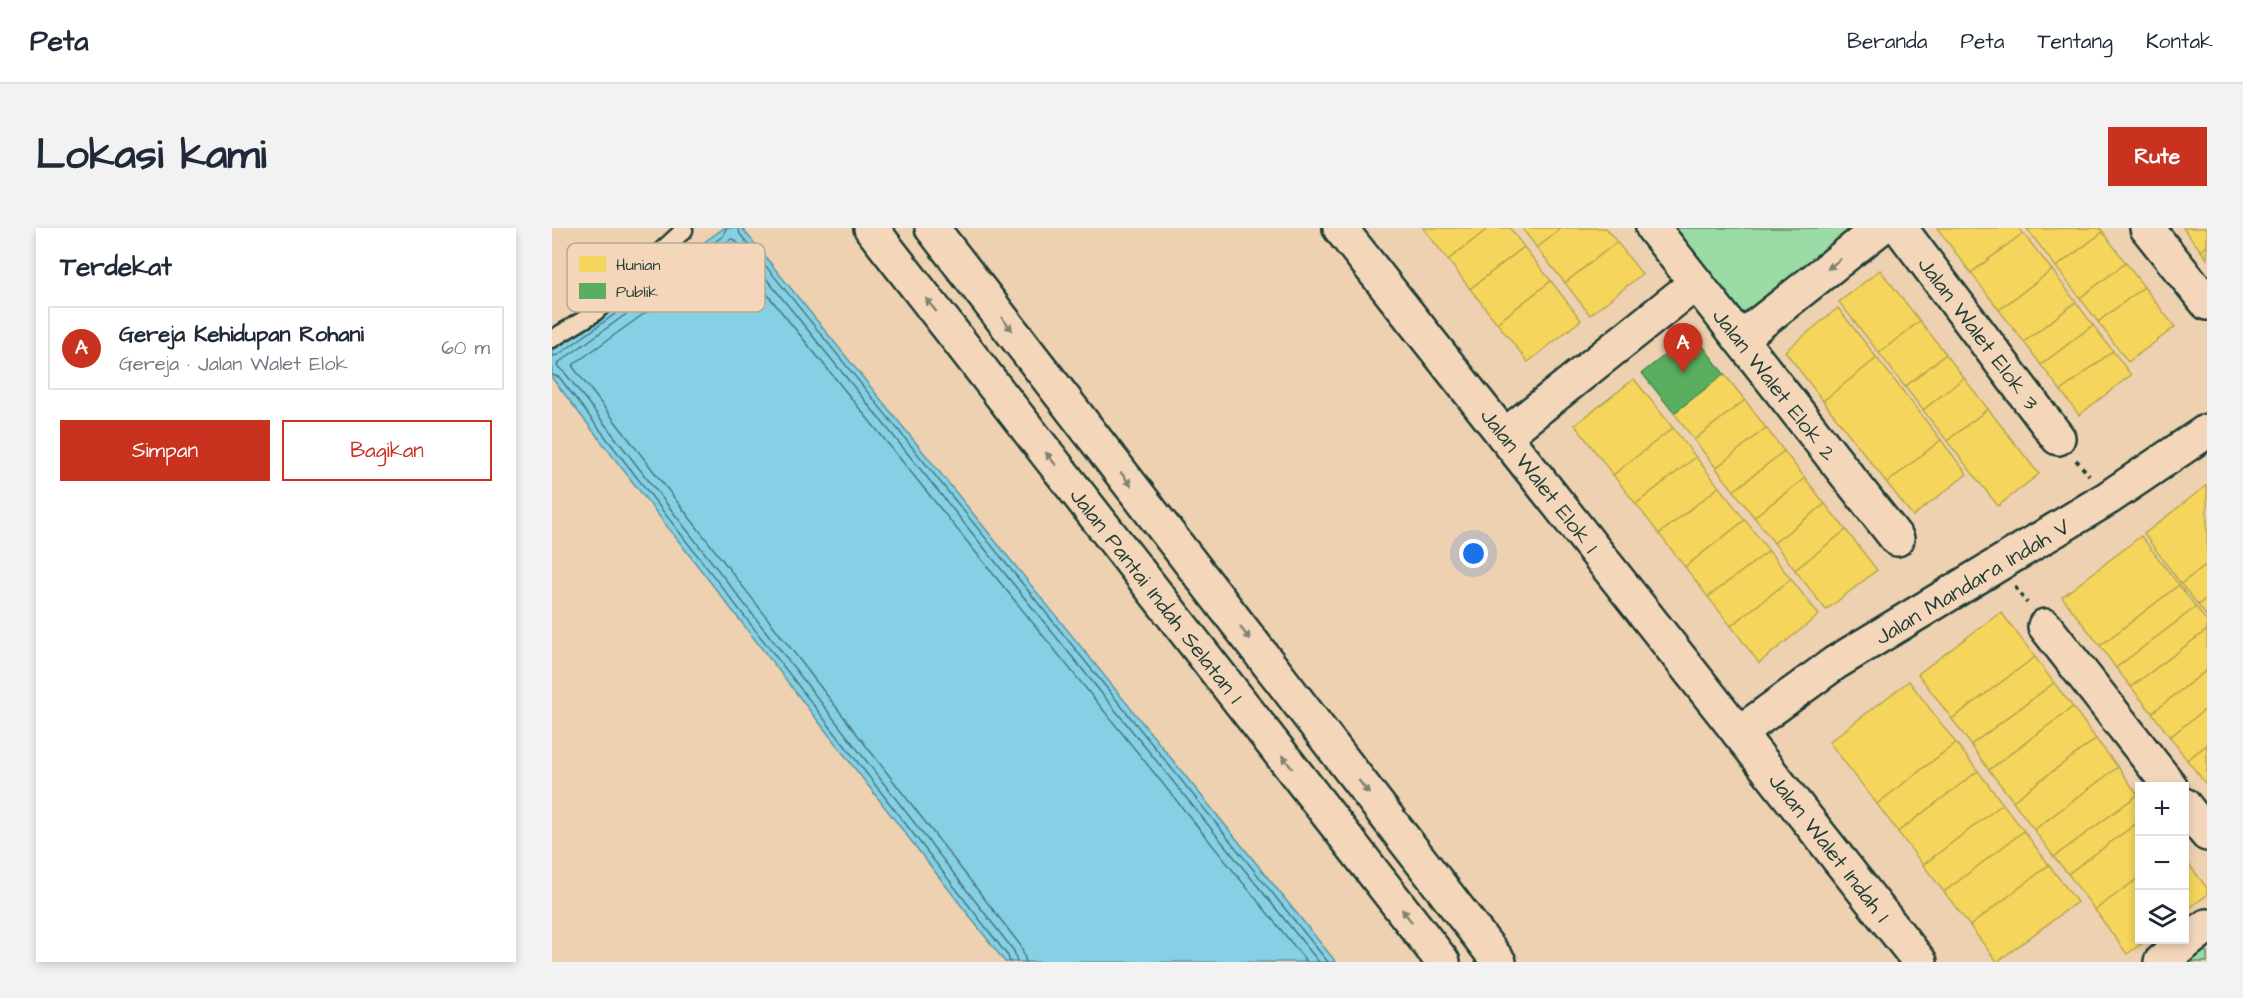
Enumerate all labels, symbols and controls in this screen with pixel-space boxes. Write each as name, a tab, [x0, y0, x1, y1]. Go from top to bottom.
text: Peta	[30, 22, 89, 61]
text: Beranda	[1847, 27, 1928, 56]
text: Peta	[1961, 27, 2004, 56]
text: Tentang	[2037, 27, 2113, 56]
text: Kontak	[2146, 27, 2213, 56]
text: Lokasi kami	[36, 127, 266, 185]
button: Rute	[2108, 127, 2207, 186]
legend	[567, 243, 765, 312]
text: Terdekat	[60, 249, 172, 285]
street label: Jalan Walet Elok 3	[1910, 251, 2046, 417]
text: Hunian	[616, 254, 660, 276]
one-way arrow	[1826, 258, 1842, 271]
text: Publik	[616, 281, 658, 303]
one-way arrow	[926, 298, 938, 313]
street label: Jalan Walet Elok 2	[1704, 302, 1844, 468]
one-way arrow	[1000, 316, 1013, 332]
text: Gereja Kehidupan Rohani	[119, 319, 364, 350]
pin: A	[1664, 324, 1702, 373]
text: A	[75, 334, 88, 362]
text: 60 m	[441, 334, 490, 362]
text: Gereja · Jalan Walet Elok	[119, 350, 348, 378]
street label: Jalan Walet Elok 1	[1472, 402, 1605, 560]
button: Simpan	[60, 420, 270, 481]
button: Bagikan	[282, 420, 492, 481]
one-way arrow	[1046, 452, 1058, 467]
one-way arrow	[1119, 471, 1131, 486]
street label: Jalan Pantai Indah Selatan 1	[1062, 482, 1250, 710]
street label: Jalan Mandara Indah V	[1869, 512, 2076, 653]
your location	[1459, 539, 1488, 568]
one-way arrow	[1238, 625, 1251, 641]
one-way arrow	[1281, 754, 1294, 770]
street label: Jalan Walet Indah 1	[1761, 767, 1897, 929]
one-way arrow	[1358, 779, 1370, 795]
map controls	[2135, 782, 2189, 944]
button: +	[2135, 782, 2189, 836]
button: −	[2135, 836, 2189, 890]
button: layers	[2135, 890, 2189, 944]
one-way arrow	[1401, 908, 1414, 924]

